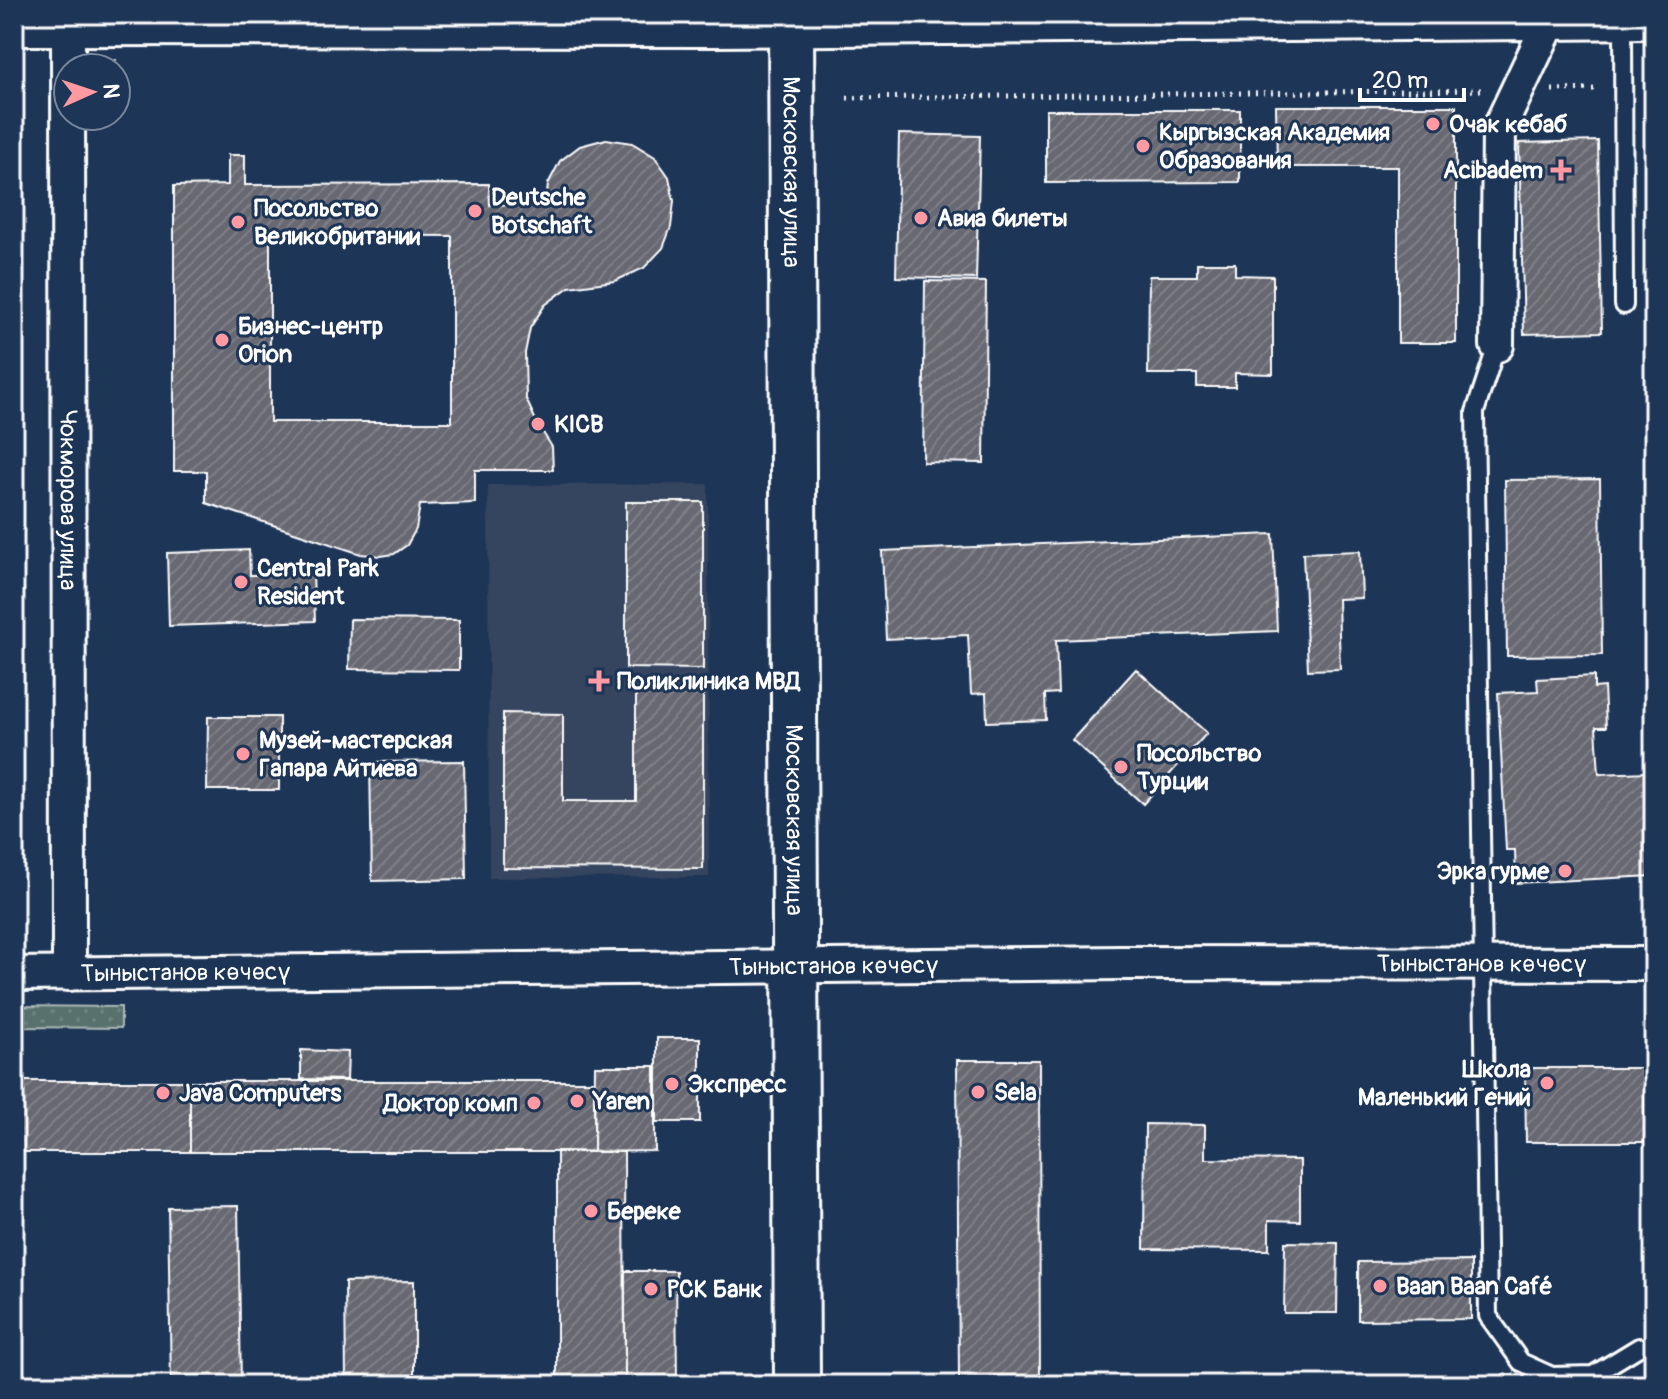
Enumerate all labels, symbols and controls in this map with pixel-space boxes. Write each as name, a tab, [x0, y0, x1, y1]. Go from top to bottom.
north arrow	[52, 52, 132, 132]
scale bar	[1360, 52, 1464, 102]
text: 20 m	[1372, 66, 1428, 95]
street label: Московская улица	[777, 76, 807, 268]
text: N	[97, 83, 125, 99]
place label: Очак кебаб	[1449, 110, 1568, 139]
marker: Очак кебаб	[1424, 115, 1442, 133]
place label: Кыргызская Академия Образования	[1159, 118, 1390, 175]
marker: Кыргызская Академия Образования	[1134, 137, 1152, 155]
place label: Acibadem	[1443, 156, 1543, 185]
marker: Acibadem	[1550, 159, 1572, 181]
place label: Deutsche Botschaft	[491, 183, 593, 240]
place label: Посольство Великобритании	[254, 194, 421, 251]
marker: Deutsche Botschaft	[466, 202, 484, 220]
place label: Авиа билеты	[937, 204, 1068, 233]
marker: Авиа билеты	[912, 209, 930, 227]
marker: Посольство Великобритании	[229, 213, 247, 231]
place label: Бизнес-центр Orion	[238, 312, 383, 369]
marker: Бизнес-центр Orion	[213, 331, 231, 349]
street label: Чокморова улица	[54, 410, 83, 590]
place label: KICB	[554, 410, 604, 439]
marker: KICB	[529, 415, 547, 433]
place label: Central Park Resident	[257, 554, 380, 611]
marker: Central Park Resident	[232, 573, 250, 591]
place label: Поликлиника МВД	[617, 667, 802, 696]
marker: Поликлиника МВД	[588, 670, 610, 692]
street label: Московская улица	[780, 724, 809, 916]
place label: Музей-мастерская Гапара Айтиева	[259, 726, 453, 783]
place label: Посольство Турции	[1136, 739, 1262, 796]
marker: Музей-мастерская Гапара Айтиева	[234, 745, 252, 763]
marker: Посольство Турции	[1112, 758, 1130, 776]
place label: Эрка гурме	[1437, 857, 1550, 886]
marker: Эрка гурме	[1556, 862, 1574, 880]
street label: Тыныстанов көчөсү	[1377, 949, 1587, 978]
street label: Тыныстанов көчөсү	[729, 950, 939, 981]
street label: Тыныстанов көчөсү	[81, 957, 291, 988]
place label: Школа Маленький Гений	[1358, 1055, 1531, 1112]
place label: Экспресс	[688, 1070, 787, 1099]
marker: Школа Маленький Гений	[1538, 1074, 1556, 1092]
marker: Экспресс	[663, 1075, 681, 1093]
place label: Sela	[994, 1078, 1037, 1107]
place label: Java Computers	[179, 1079, 342, 1108]
marker: Sela	[969, 1083, 987, 1101]
marker: Java Computers	[154, 1084, 172, 1102]
place label: Yaren	[592, 1087, 650, 1116]
place label: Доктор комп	[382, 1089, 518, 1118]
marker: Yaren	[568, 1092, 586, 1110]
marker: Доктор комп	[525, 1094, 543, 1112]
place label: Береке	[607, 1197, 682, 1226]
marker: Береке	[582, 1202, 600, 1220]
place label: Baan Baan Café	[1396, 1272, 1553, 1301]
place label: РСК Банк	[667, 1275, 763, 1304]
marker: Baan Baan Café	[1371, 1277, 1389, 1295]
marker: РСК Банк	[642, 1280, 660, 1298]

